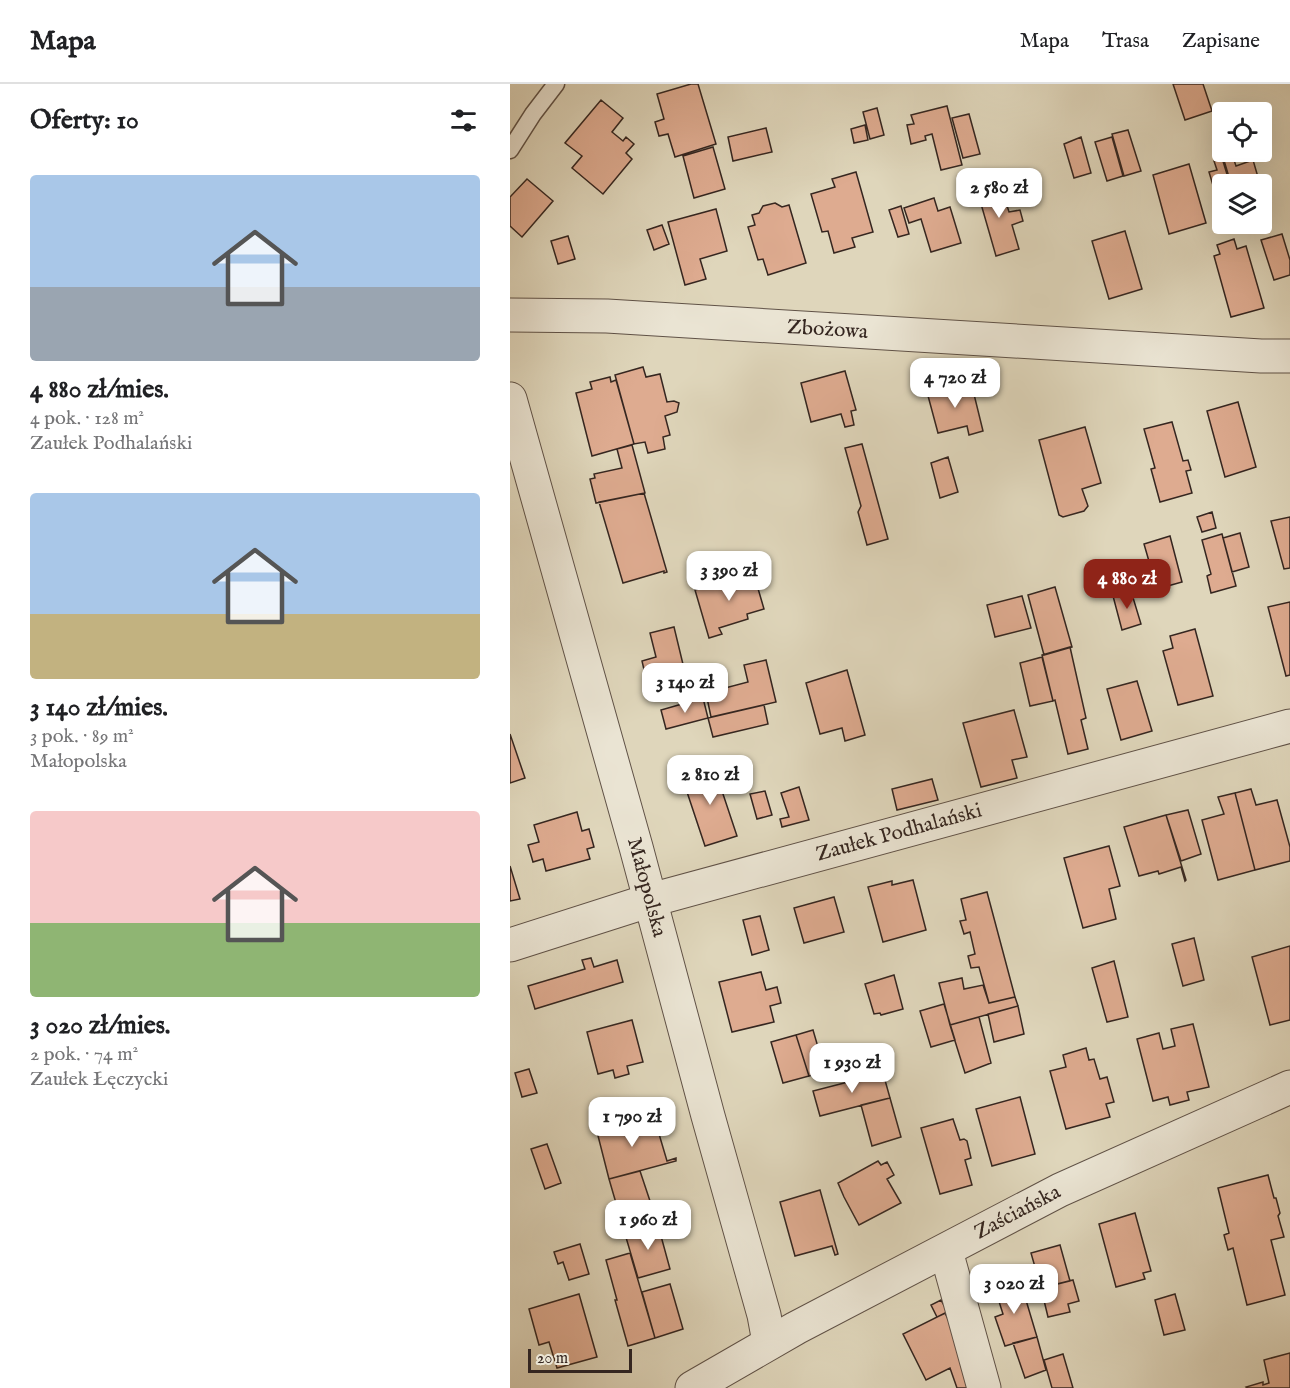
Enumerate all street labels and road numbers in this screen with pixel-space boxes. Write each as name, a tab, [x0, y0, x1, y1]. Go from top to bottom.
street label: Zbożowa	[786, 314, 870, 345]
street label: Zaułek Podhalański	[813, 797, 985, 868]
street label: Małopolska	[621, 834, 673, 941]
street label: Zaściańska	[970, 1178, 1066, 1246]

